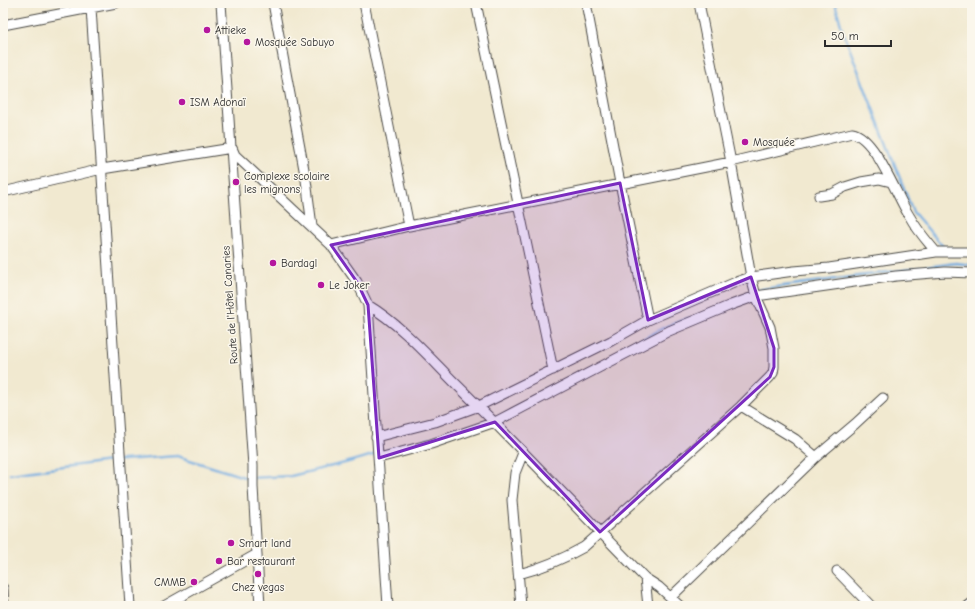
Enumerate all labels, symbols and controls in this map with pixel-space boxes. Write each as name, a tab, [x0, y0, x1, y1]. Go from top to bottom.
scale bar	[825, 22, 891, 48]
place label: Attieke	[215, 24, 247, 37]
marker: Attieke	[202, 25, 212, 35]
text: 50 m	[831, 29, 859, 43]
place label: Mosquée Sabuyo	[255, 36, 335, 49]
marker: Mosquée Sabuyo	[242, 37, 252, 47]
place label: ISM Adonaï	[190, 96, 246, 109]
marker: ISM Adonaï	[177, 97, 187, 107]
place label: Mosquée	[753, 136, 795, 149]
marker: Mosquée	[740, 137, 750, 147]
place label: Complexe scolaire les mignons	[244, 170, 330, 196]
marker: Complexe scolaire les mignons	[231, 177, 241, 187]
street label: Route de l'Hôtel Canaries	[219, 245, 241, 365]
place label: Bardagl	[281, 257, 317, 270]
marker: Bardagl	[268, 258, 278, 268]
place label: Le Joker	[329, 279, 370, 292]
marker: Le Joker	[316, 280, 326, 290]
place label: Smart land	[239, 537, 291, 550]
marker: Smart land	[226, 538, 236, 548]
place label: Bar restaurant	[227, 555, 296, 568]
marker: Bar restaurant	[214, 556, 224, 566]
marker: Chez vegas	[253, 569, 263, 579]
place label: CMMB	[154, 576, 186, 589]
marker: CMMB	[189, 577, 199, 587]
place label: Chez vegas	[232, 581, 285, 594]

